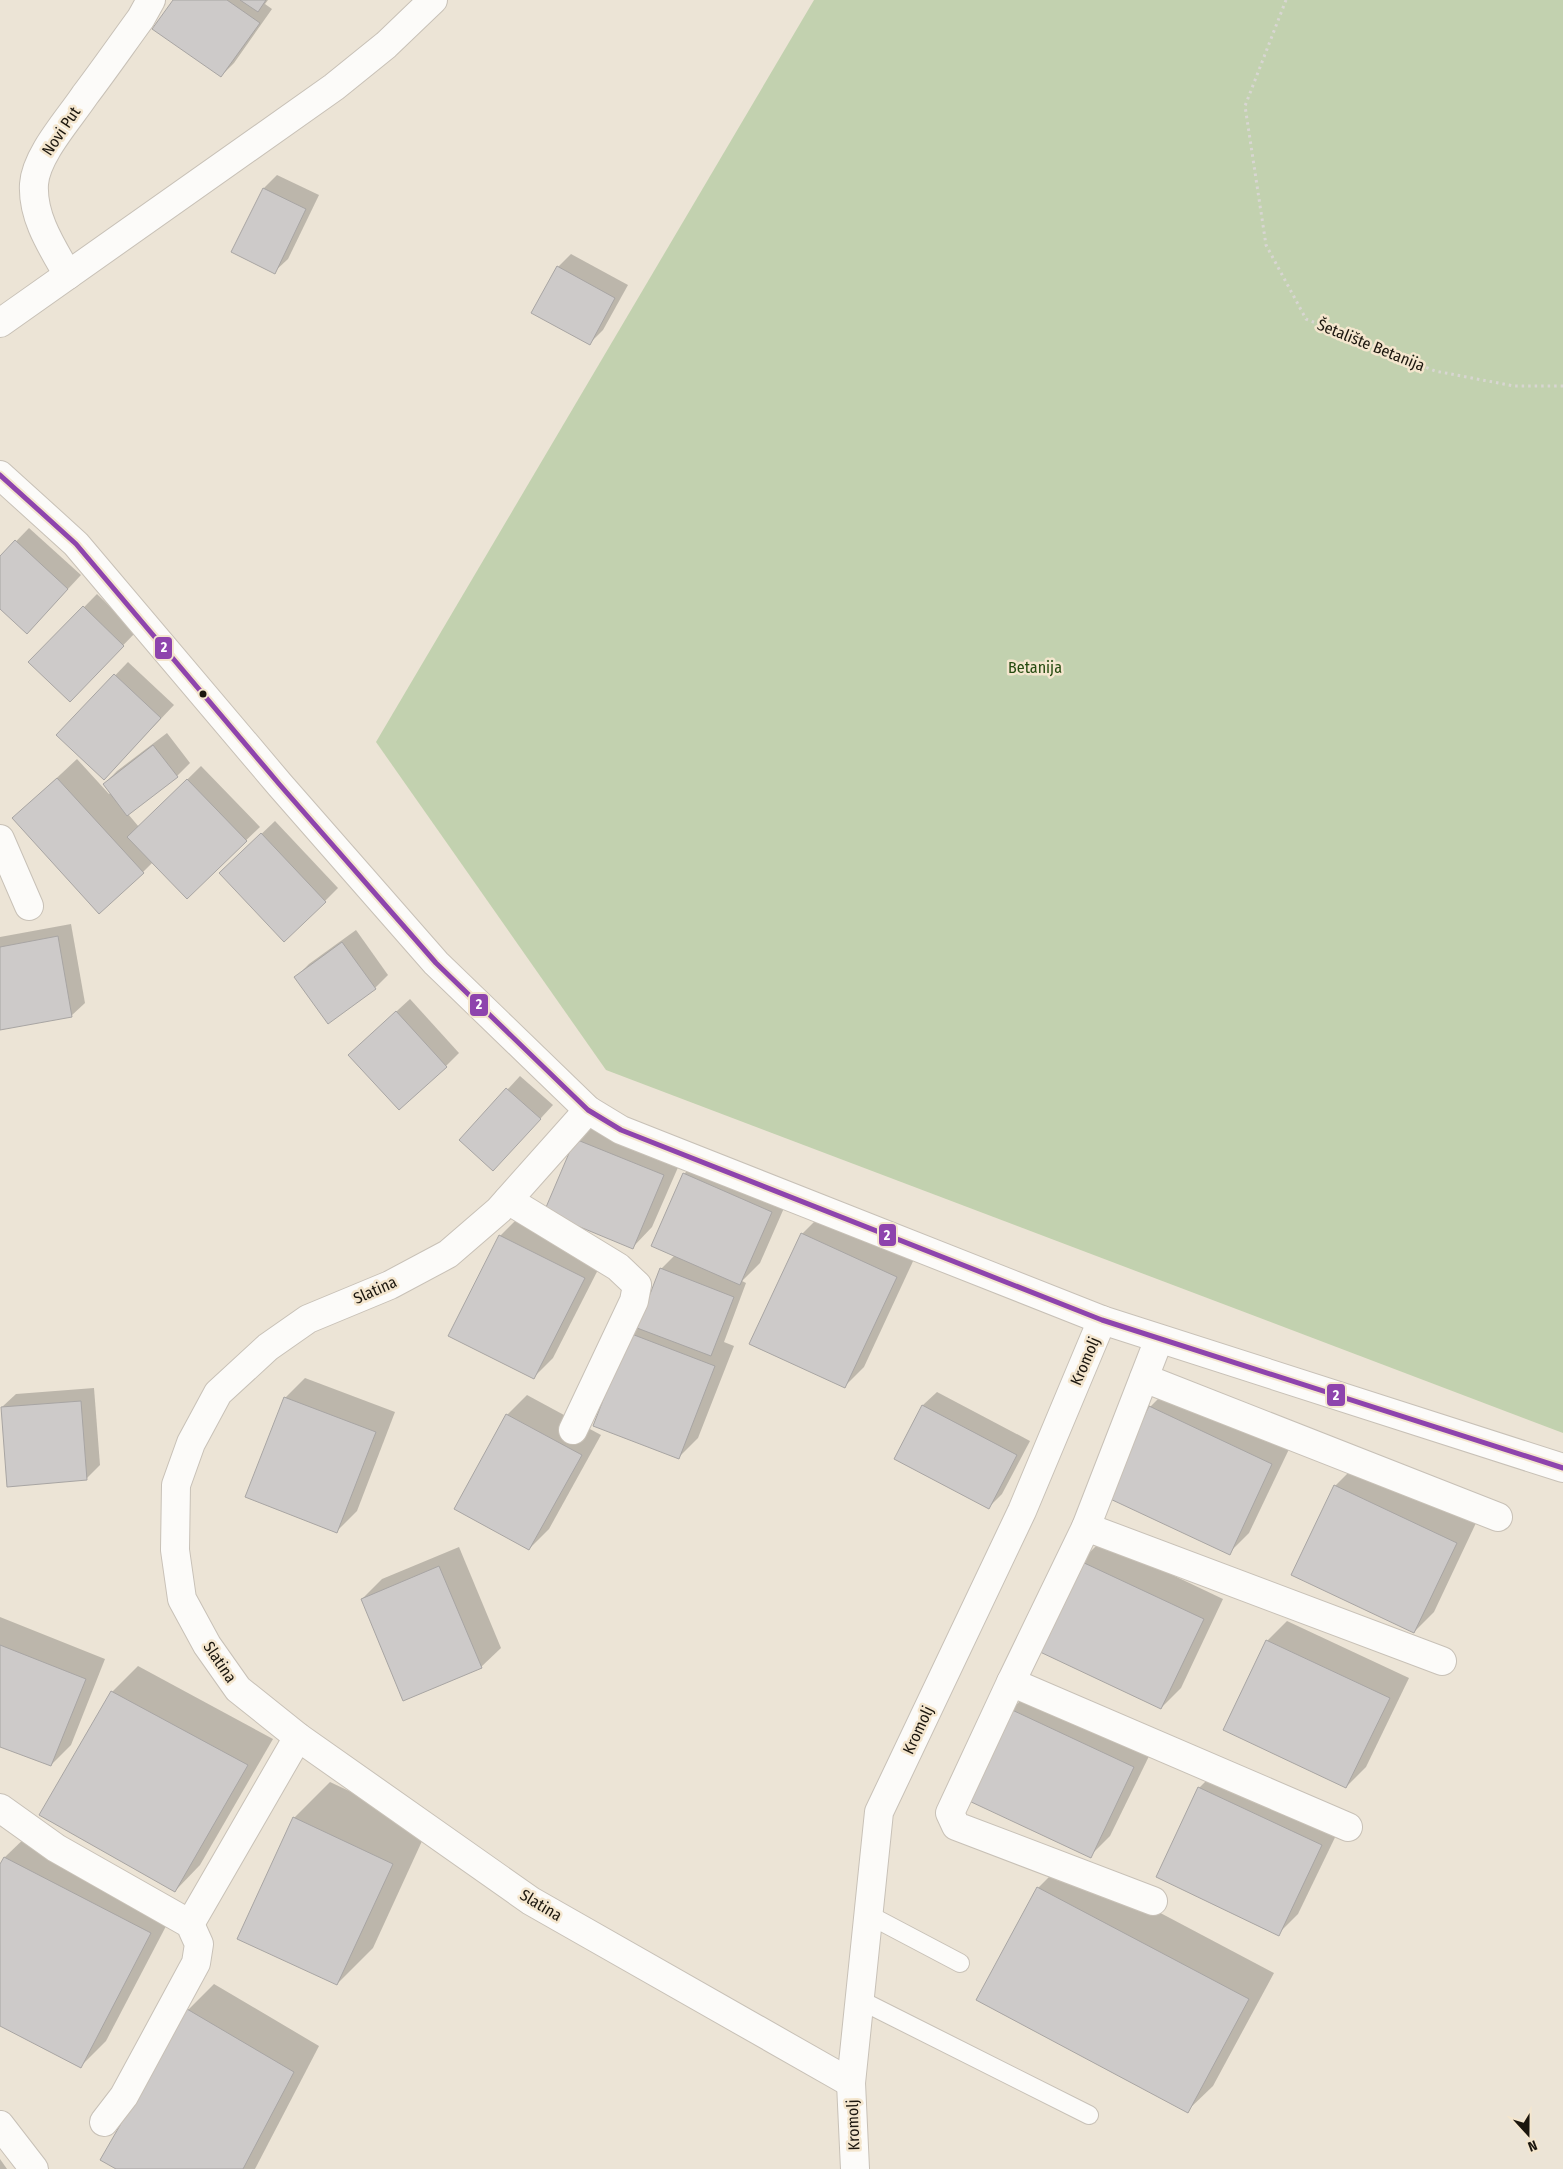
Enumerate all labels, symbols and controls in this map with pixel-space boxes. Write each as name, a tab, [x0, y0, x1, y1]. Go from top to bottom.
street label: Novi Put	[38, 102, 85, 159]
street label: Šetalište Betanija	[1314, 314, 1428, 375]
line badge: 2	[154, 636, 173, 660]
text: 2	[160, 639, 168, 656]
park label: Betanija	[1008, 658, 1062, 677]
unlabelled marker	[198, 689, 208, 699]
line badge: 2	[469, 993, 489, 1017]
text: 2	[475, 996, 483, 1013]
line badge: 2	[878, 1223, 897, 1247]
text: 2	[883, 1227, 891, 1244]
street label: Slatina	[350, 1272, 400, 1308]
street label: Kromolj	[1066, 1334, 1104, 1388]
line badge: 2	[1326, 1383, 1346, 1407]
text: 2	[1332, 1387, 1340, 1404]
street label: Slatina	[199, 1638, 241, 1686]
street label: Kromolj	[899, 1703, 937, 1757]
street label: Slatina	[517, 1885, 566, 1925]
street label: Kromolj	[843, 2099, 863, 2151]
north arrow	[1503, 2109, 1553, 2159]
text: N	[1526, 2136, 1539, 2155]

